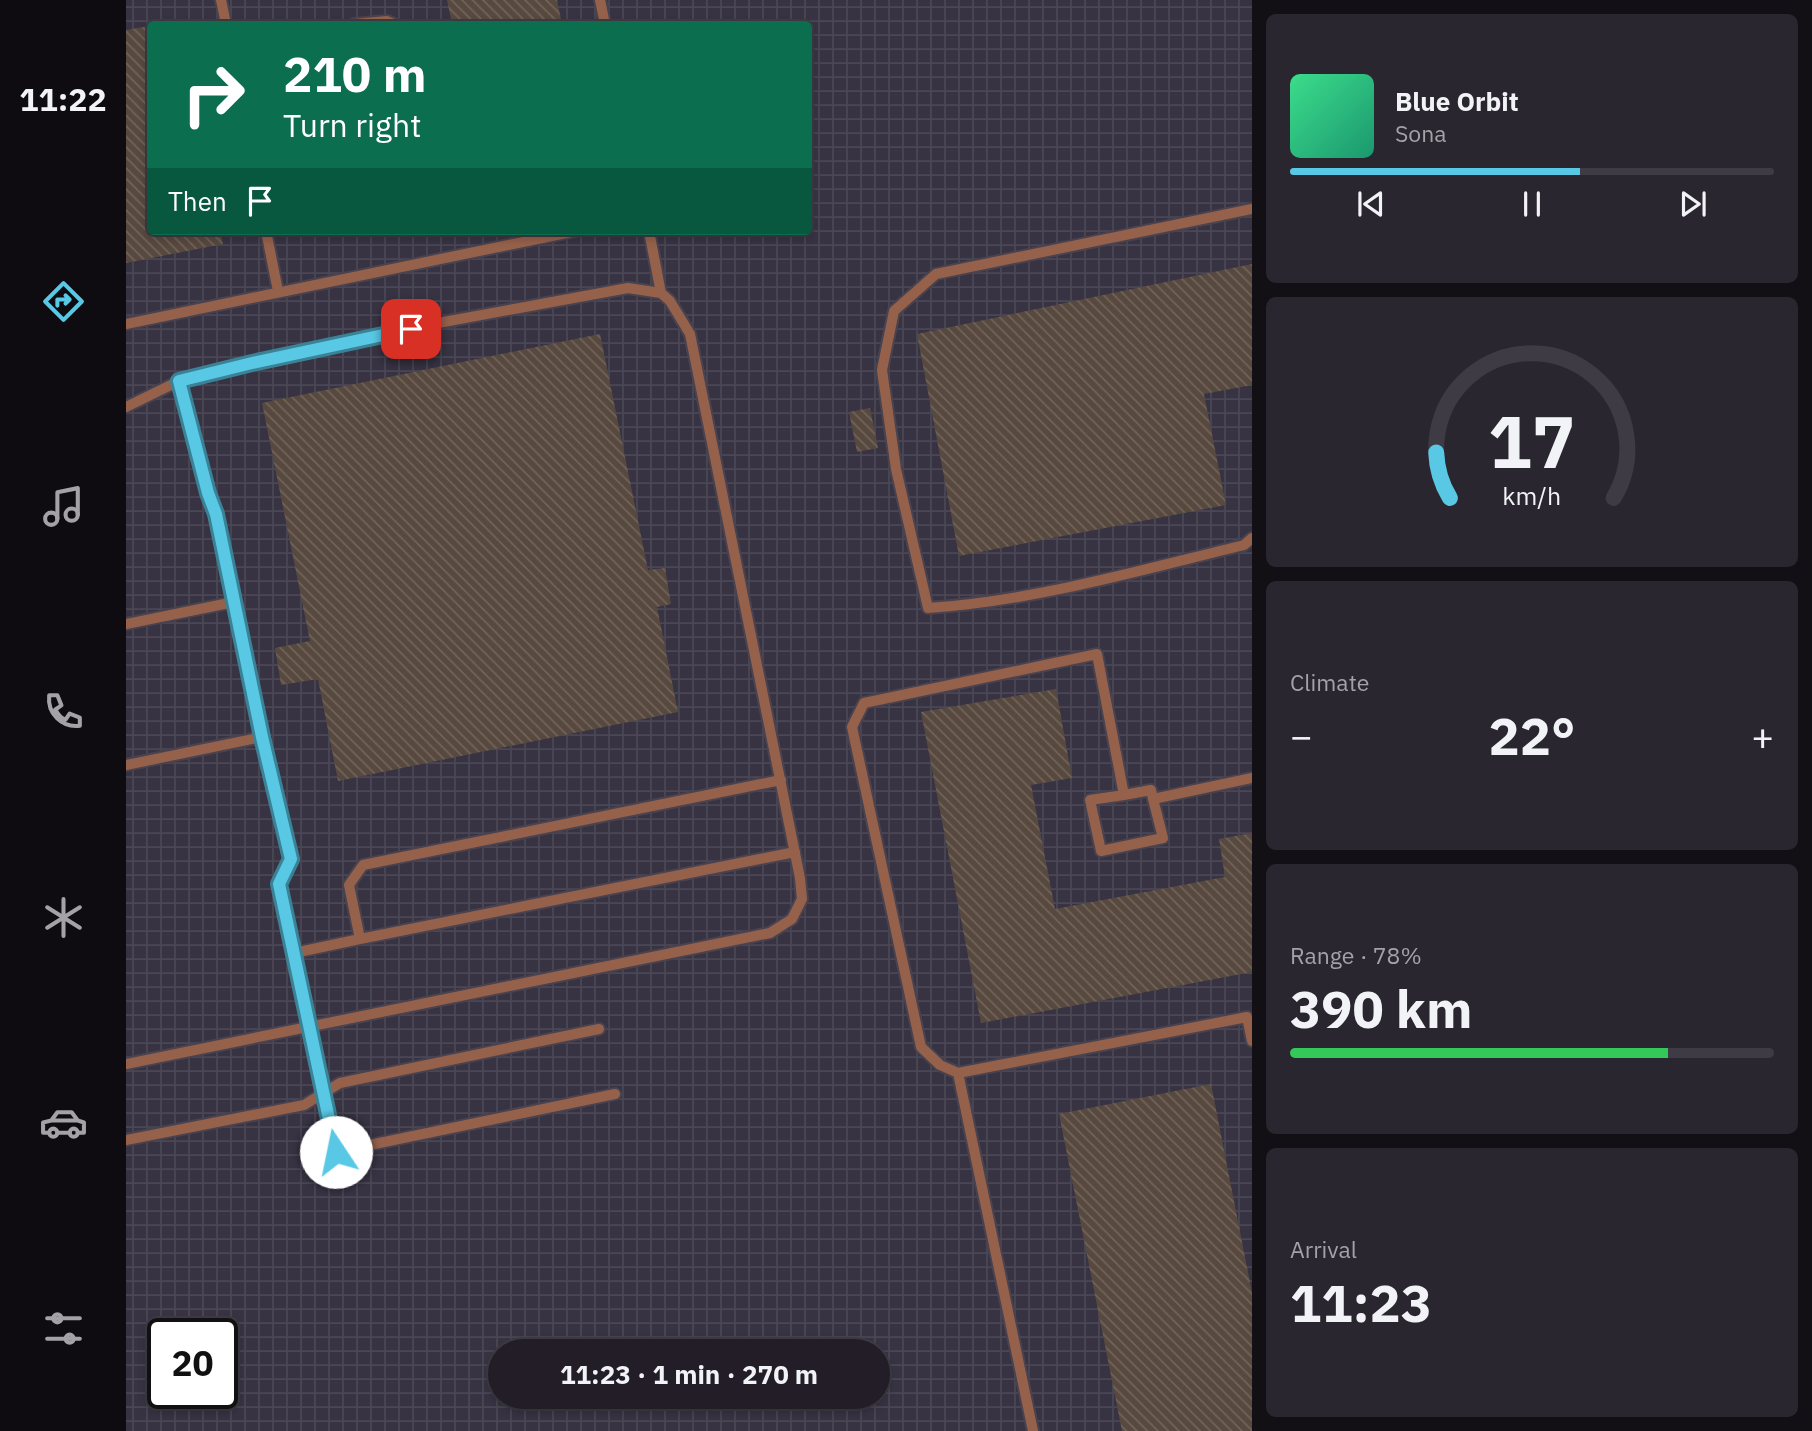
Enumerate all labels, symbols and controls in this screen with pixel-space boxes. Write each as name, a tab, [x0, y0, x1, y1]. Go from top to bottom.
text: 210 m	[283, 42, 427, 105]
icon: right	[168, 49, 259, 140]
text: 11:22	[19, 78, 107, 120]
text: Blue Orbit	[1395, 84, 1519, 118]
text: Turn right	[283, 104, 421, 146]
text: Sona	[1395, 118, 1447, 148]
icon: arrive	[241, 182, 279, 220]
text: Then	[168, 184, 227, 218]
icon: previous	[1352, 185, 1390, 223]
icon: pause	[1513, 185, 1551, 223]
icon: next	[1674, 185, 1712, 223]
icon: directions	[39, 277, 88, 326]
pin	[381, 299, 441, 359]
icon: arrive	[392, 310, 430, 348]
text: 17	[1488, 394, 1576, 489]
text: km/h	[1503, 479, 1561, 512]
icon: music	[39, 482, 88, 531]
text: Climate	[1290, 667, 1369, 697]
icon: phone	[39, 687, 88, 736]
text: 22°	[1489, 702, 1575, 769]
text: −	[1290, 711, 1313, 760]
text: +	[1751, 711, 1774, 760]
icon: climate	[39, 893, 88, 942]
text: Range · 78%	[1290, 940, 1422, 970]
text: 390 km	[1290, 975, 1472, 1042]
icon: car	[39, 1098, 88, 1147]
position arrow	[299, 1115, 373, 1189]
text: Arrival	[1290, 1234, 1357, 1264]
text: 11:23	[1290, 1269, 1432, 1336]
icon: filters	[39, 1304, 88, 1353]
speed limit sign: 20	[147, 1318, 238, 1409]
text: 11:23 · 1 min · 270 m	[560, 1357, 818, 1391]

